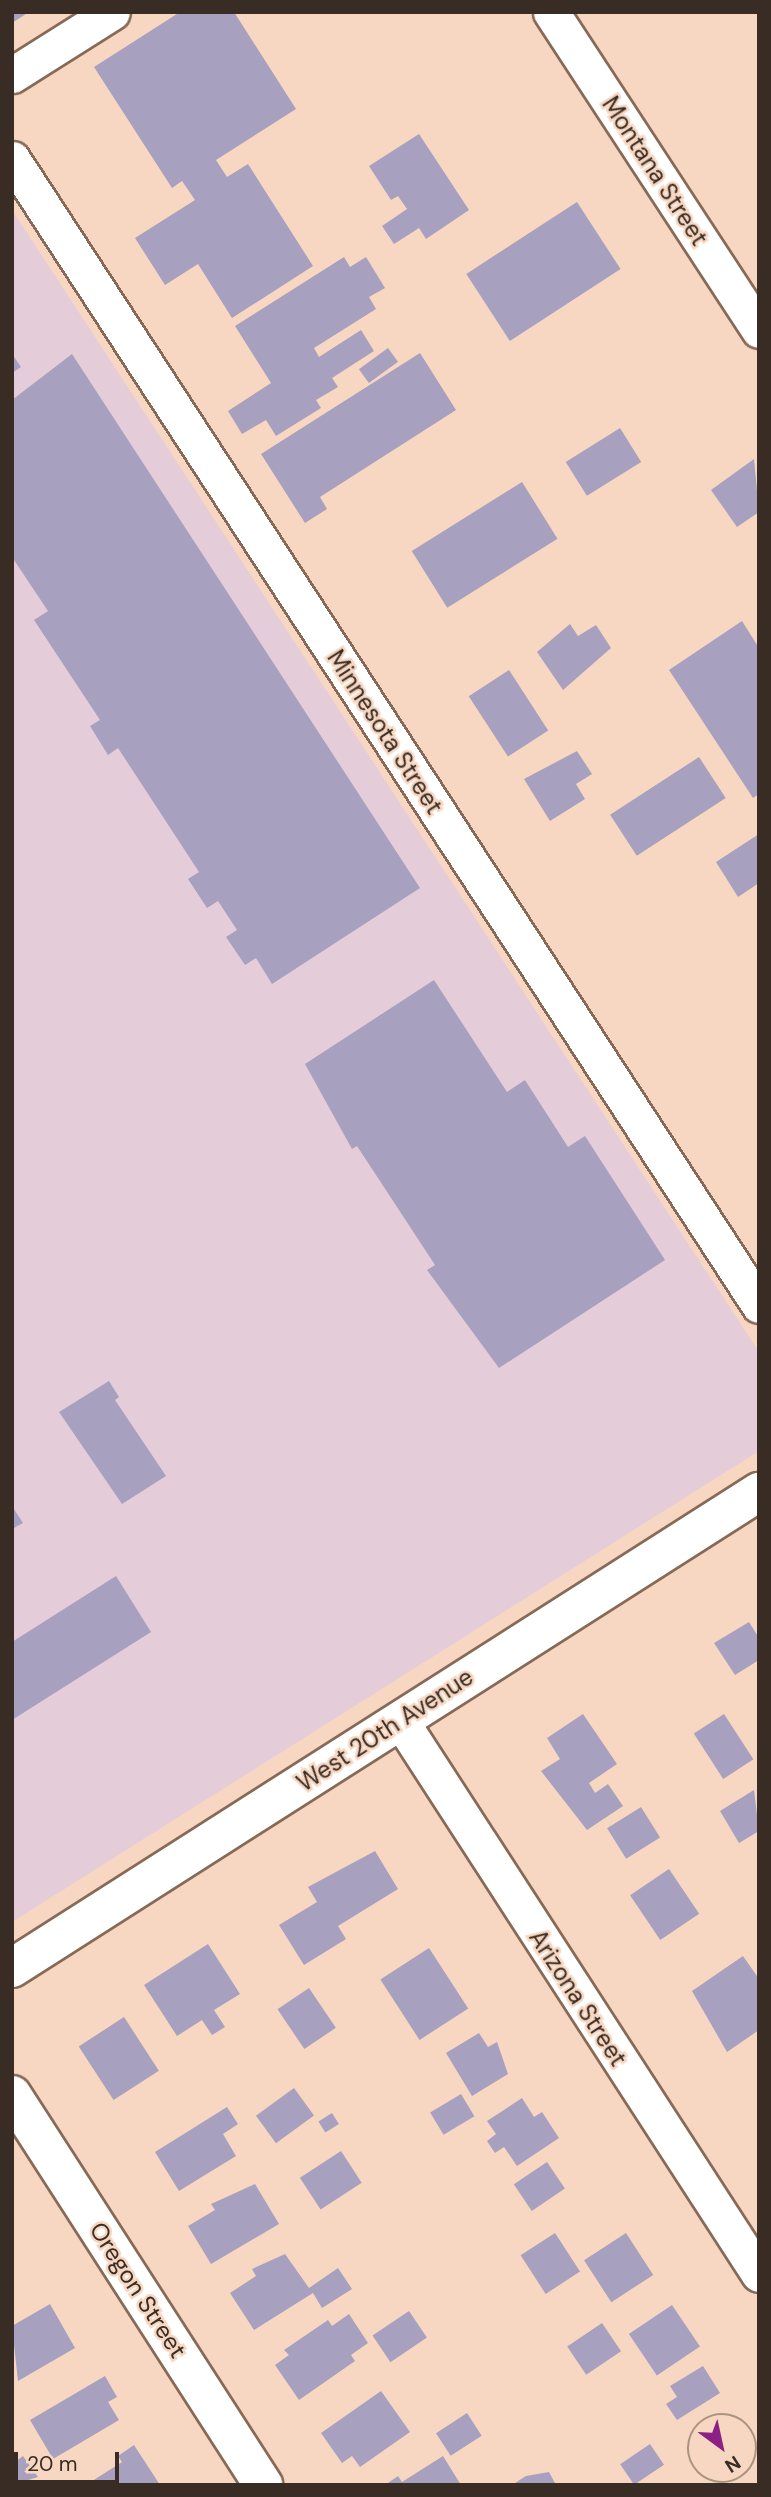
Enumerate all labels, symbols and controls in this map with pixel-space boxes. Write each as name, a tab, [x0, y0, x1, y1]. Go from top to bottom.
street label: Montana Street	[596, 91, 714, 251]
street label: Minnesota Street	[321, 645, 449, 819]
street label: West 20th Avenue	[292, 1662, 478, 1798]
street label: Arizona Street	[523, 1924, 633, 2072]
street label: Oregon Street	[83, 2217, 193, 2363]
north arrow	[687, 2413, 757, 2483]
scale bar	[18, 2438, 122, 2482]
text: 20 m	[27, 2450, 78, 2478]
text: N	[720, 2450, 745, 2479]

